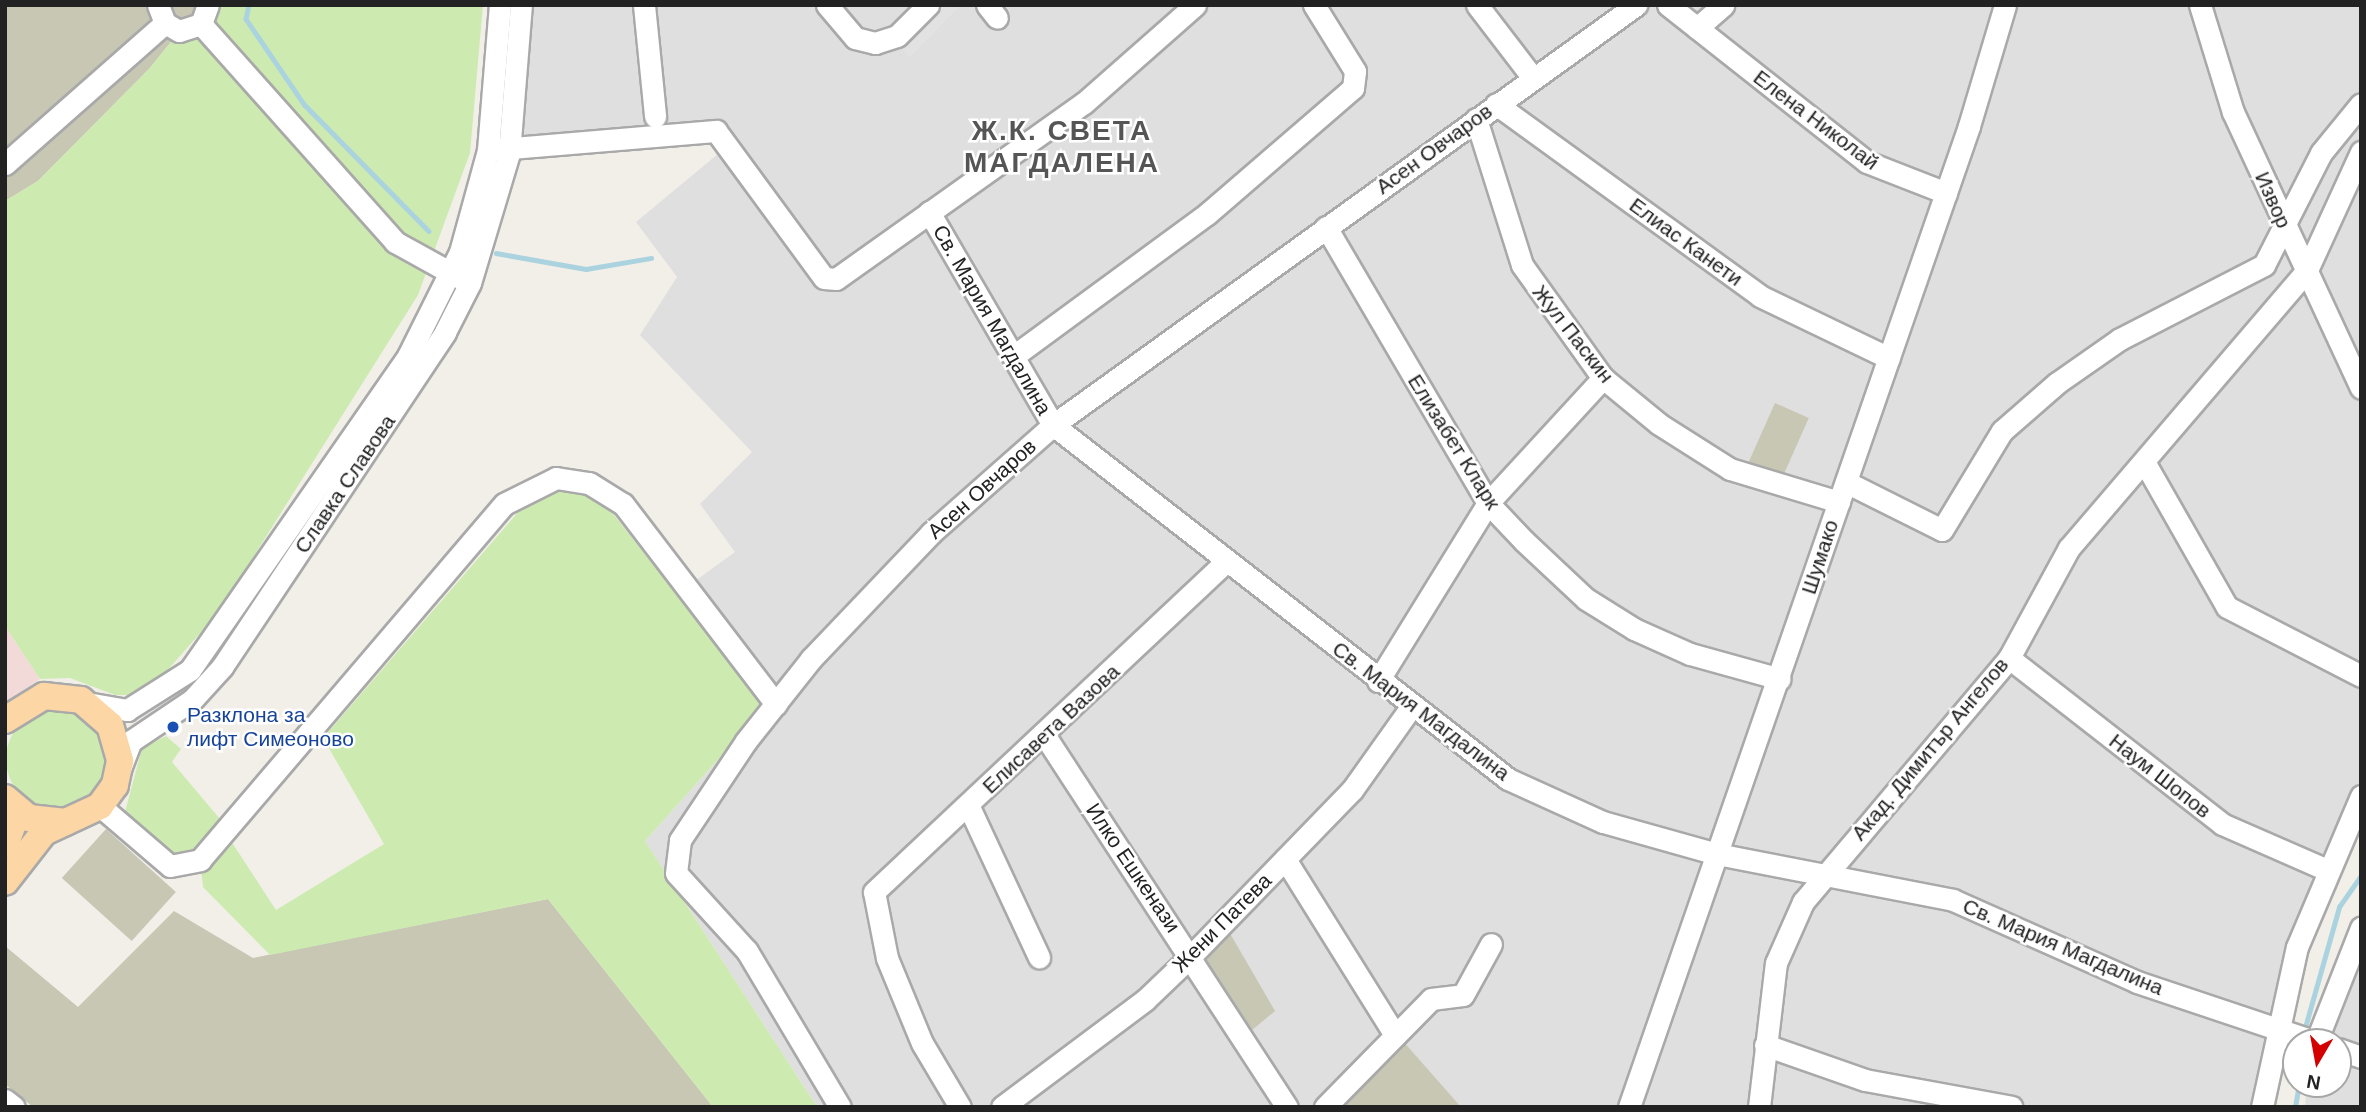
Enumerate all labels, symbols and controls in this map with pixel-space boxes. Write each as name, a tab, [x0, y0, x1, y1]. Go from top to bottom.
street label: Елена Николай	[1748, 65, 1884, 175]
street label: Асен Овчаров	[1371, 98, 1497, 200]
district label: Ж.К. СВЕТА МАГДАЛЕНА	[965, 114, 1159, 180]
street label: Извор	[2249, 168, 2297, 232]
street label: Елиас Канети	[1624, 192, 1748, 292]
street label: Св. Мария Магдалина	[927, 220, 1057, 420]
street label: Жул Паскин	[1527, 280, 1619, 388]
street label: Елизабет Кларк	[1402, 370, 1506, 514]
street label: Славка Славова	[289, 410, 401, 558]
street label: Асен Овчаров	[923, 434, 1041, 544]
street label: Шумако	[1796, 517, 1844, 597]
street label: Св. Мария Магдалина	[1327, 636, 1515, 786]
street label: Акад. Димитър Ангелов	[1846, 653, 2014, 845]
street label: Елисавета Вазова	[977, 659, 1125, 799]
place label: Разклона за лифт Симеоново	[187, 702, 354, 752]
marker: Разклона за лифт Симеоново	[165, 719, 181, 735]
street label: Наум Шопов	[2104, 728, 2216, 824]
street label: Илко Ешкенази	[1080, 799, 1186, 937]
street label: Жени Патева	[1167, 868, 1277, 978]
street label: Св. Мария Магдалина	[1959, 893, 2167, 1001]
north arrow	[2282, 1028, 2352, 1098]
text: N	[2305, 1071, 2322, 1094]

